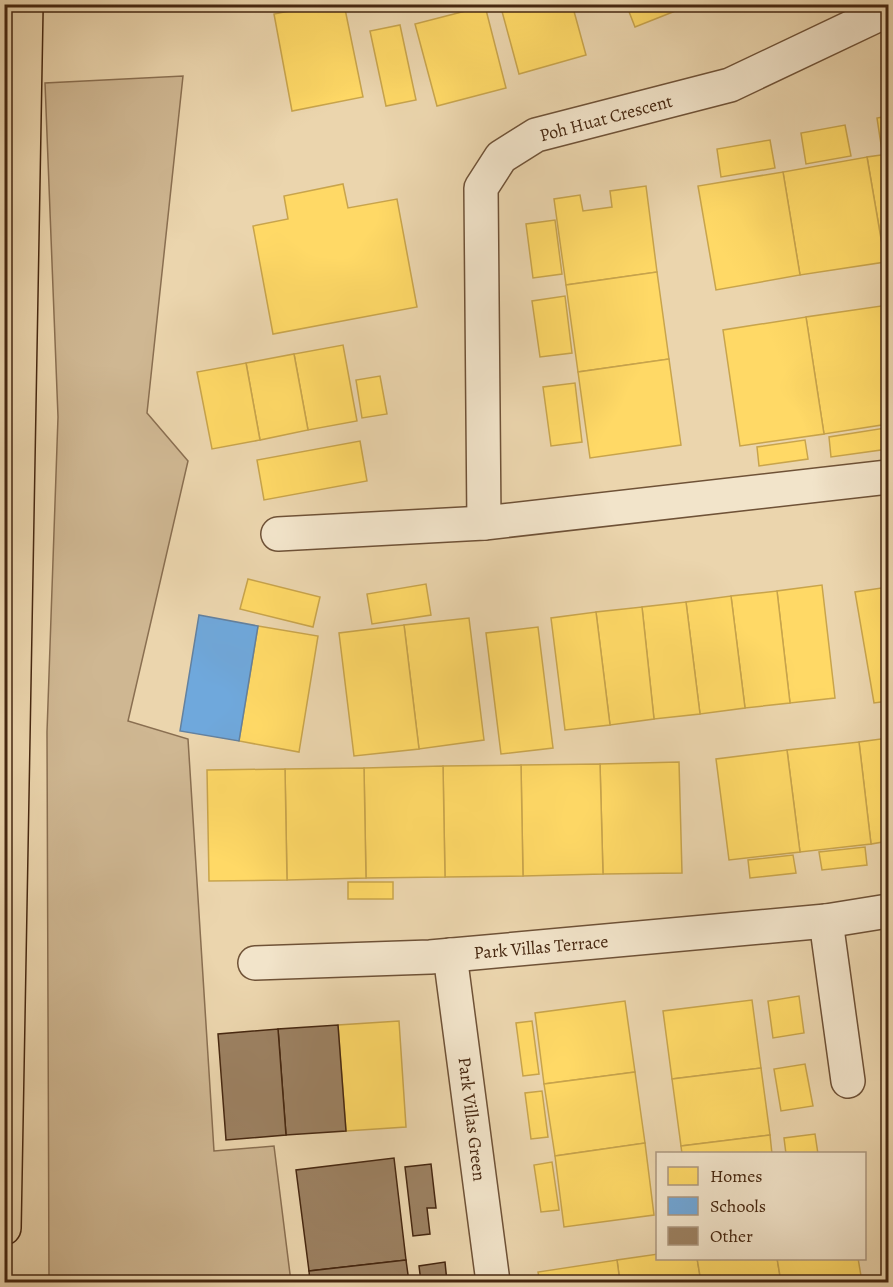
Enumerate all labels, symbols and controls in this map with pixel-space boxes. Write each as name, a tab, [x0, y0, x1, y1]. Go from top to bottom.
street label: Poh Huat Crescent	[537, 89, 675, 147]
street label: Park Villas Terrace	[473, 929, 609, 965]
street label: Park Villas Green	[452, 1055, 492, 1183]
legend	[656, 1152, 866, 1260]
text: Homes	[710, 1164, 762, 1188]
text: Schools	[710, 1194, 766, 1218]
text: Other	[710, 1224, 753, 1248]

